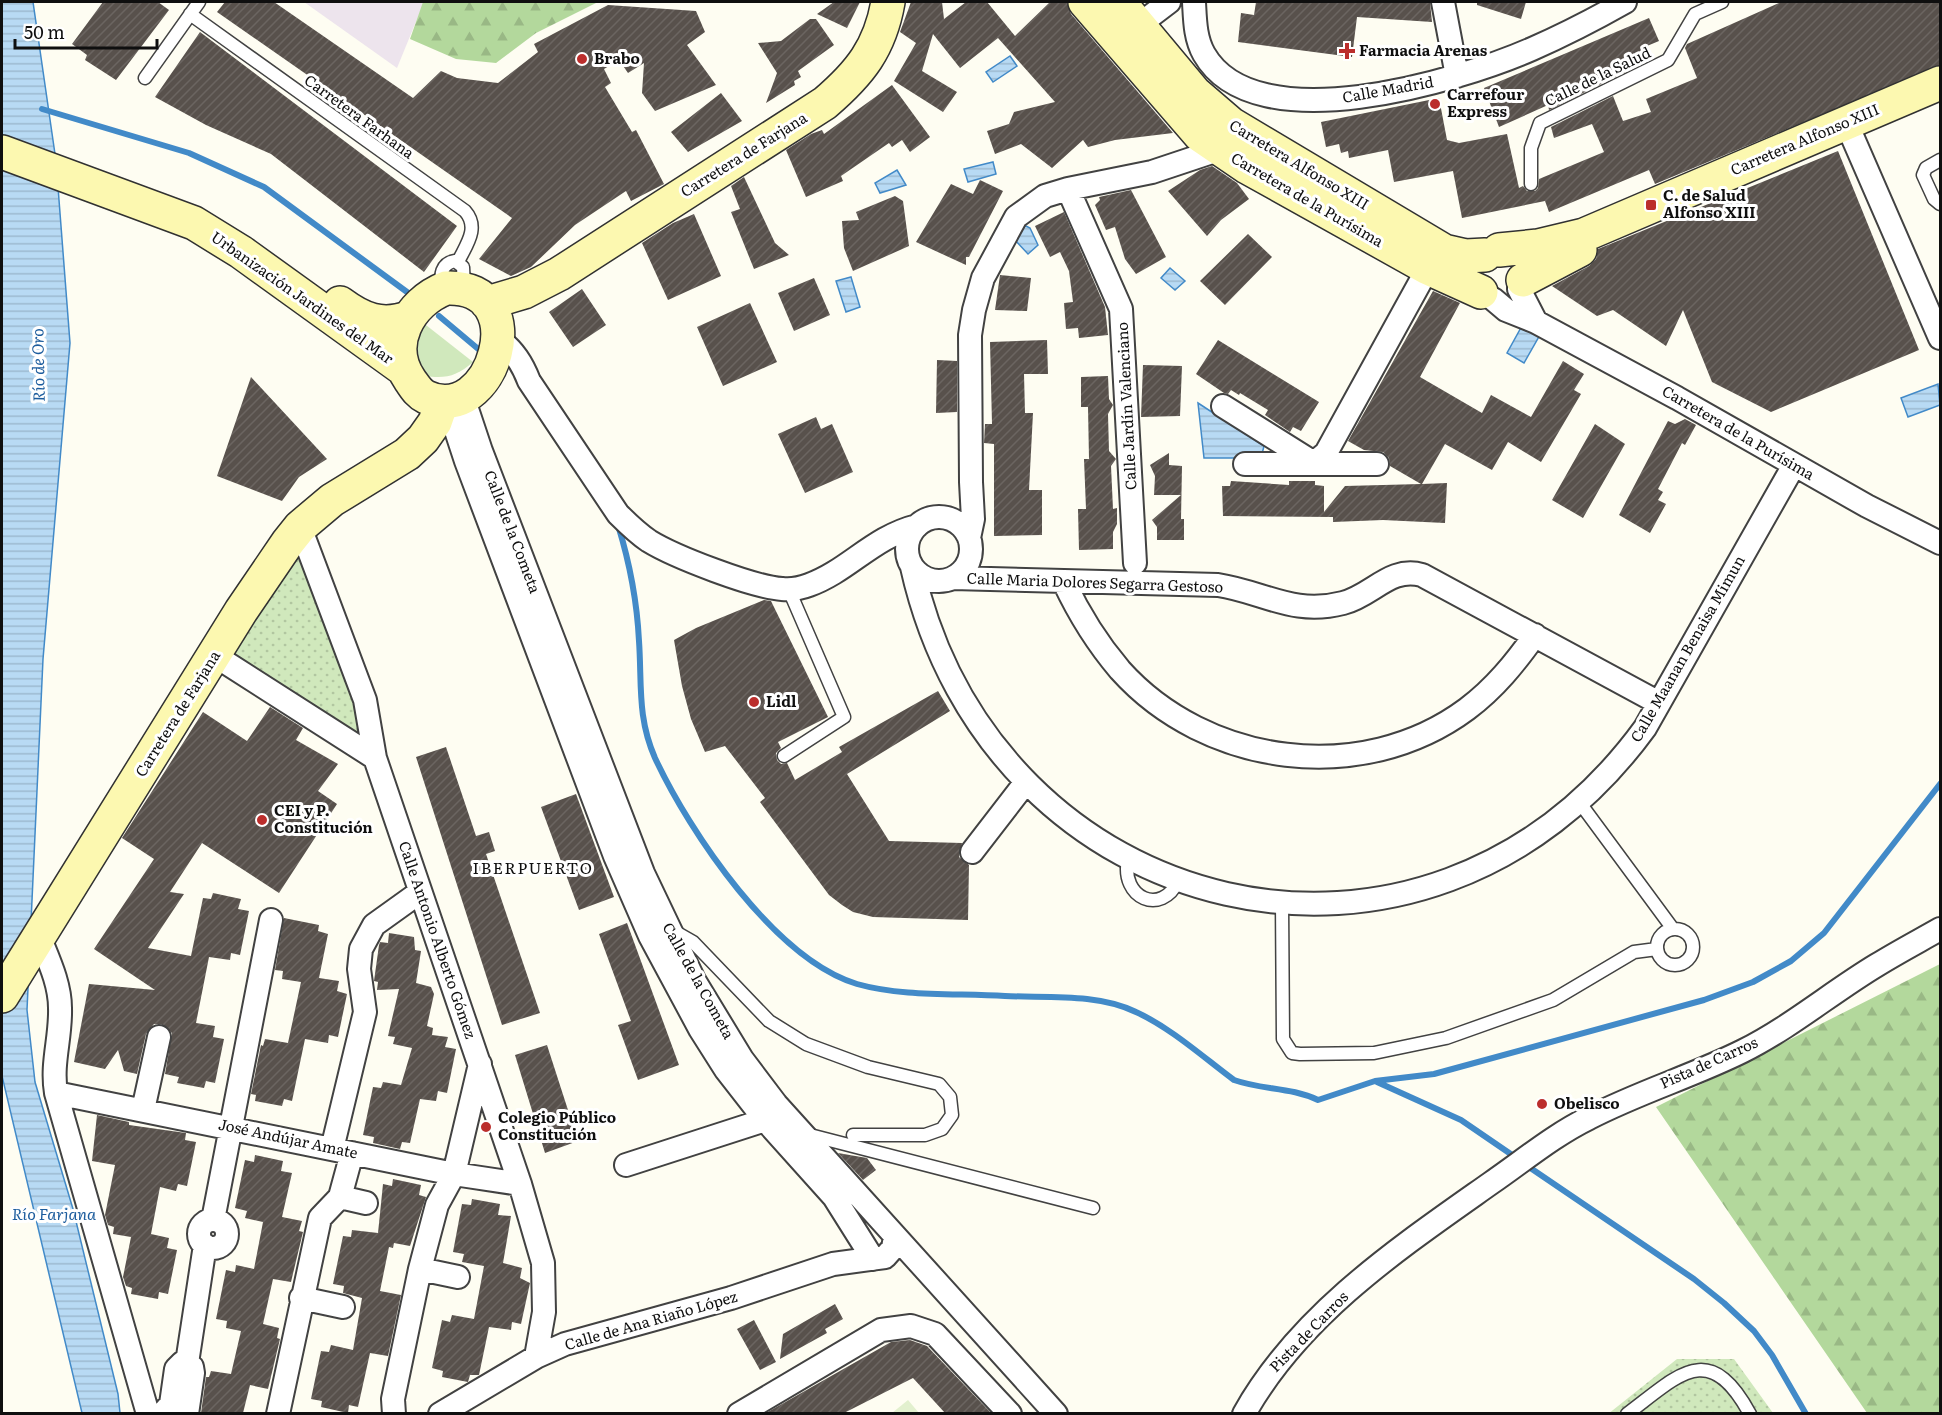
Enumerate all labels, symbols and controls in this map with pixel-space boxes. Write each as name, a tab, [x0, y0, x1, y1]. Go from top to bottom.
scale bar	[15, 12, 158, 50]
text: 50 m	[24, 18, 65, 45]
place label: Farmacia Arenas	[1359, 38, 1488, 61]
street label: Calle de la Salud	[1540, 40, 1654, 111]
marker: Farmacia Arenas	[1340, 44, 1354, 58]
place label: Brabo	[594, 46, 640, 69]
marker: Brabo	[575, 52, 589, 66]
street label: Carretera Farhana	[300, 68, 420, 164]
street label: Calle Madrid	[1340, 69, 1435, 108]
place label: Carrefour Express	[1447, 82, 1524, 122]
marker: Carrefour Express	[1428, 97, 1442, 111]
street label: Carretera Alfonso XIII	[1727, 97, 1882, 180]
street label: Carretera de Farjana	[675, 105, 812, 202]
street label: Carretera Alfonso XIII	[1226, 113, 1374, 215]
street label: Carretera de la Purísima	[1227, 146, 1389, 252]
place label: C. de Salud Alfonso XIII	[1663, 183, 1755, 223]
marker: C. de Salud Alfonso XIII	[1644, 198, 1658, 212]
street label: Urbanización Jardines del Mar	[207, 225, 399, 369]
street label: Calle Jardín Valenciano	[1110, 321, 1141, 491]
water label: Río de Oro	[24, 328, 50, 402]
street label: Carretera de la Purísima	[1658, 379, 1820, 485]
street label: Calle de la Cometa	[479, 467, 548, 597]
street label: Calle Maanan Benaisa Mimun	[1624, 550, 1750, 746]
street label: Calle Maria Dolores Segarra Gestoso	[966, 566, 1224, 597]
street label: Carretera de Farjana	[128, 645, 226, 781]
place label: Lidl	[766, 689, 797, 712]
marker: Lidl	[747, 695, 761, 709]
place label: CEI y P. Constitución	[274, 798, 373, 838]
marker: CEI y P. Constitución	[255, 813, 269, 827]
street label: Calle Antonio Alberto Gómez	[394, 838, 483, 1041]
district label: IBERPUERTO	[473, 855, 593, 879]
street label: Calle de la Cometa	[658, 918, 741, 1044]
street label: Pista de Carros	[1656, 1030, 1761, 1094]
place label: Obelisco	[1554, 1091, 1620, 1114]
marker: Obelisco	[1535, 1097, 1549, 1111]
place label: Colegio Público Constitución	[498, 1105, 616, 1145]
street label: José Andújar Amate	[216, 1112, 360, 1164]
marker: Colegio Público Constitución	[479, 1120, 493, 1134]
water label: Río Farjana	[12, 1201, 97, 1225]
street label: Calle de Ana Riaño López	[562, 1284, 740, 1355]
street label: Pista de Carros	[1263, 1285, 1353, 1377]

